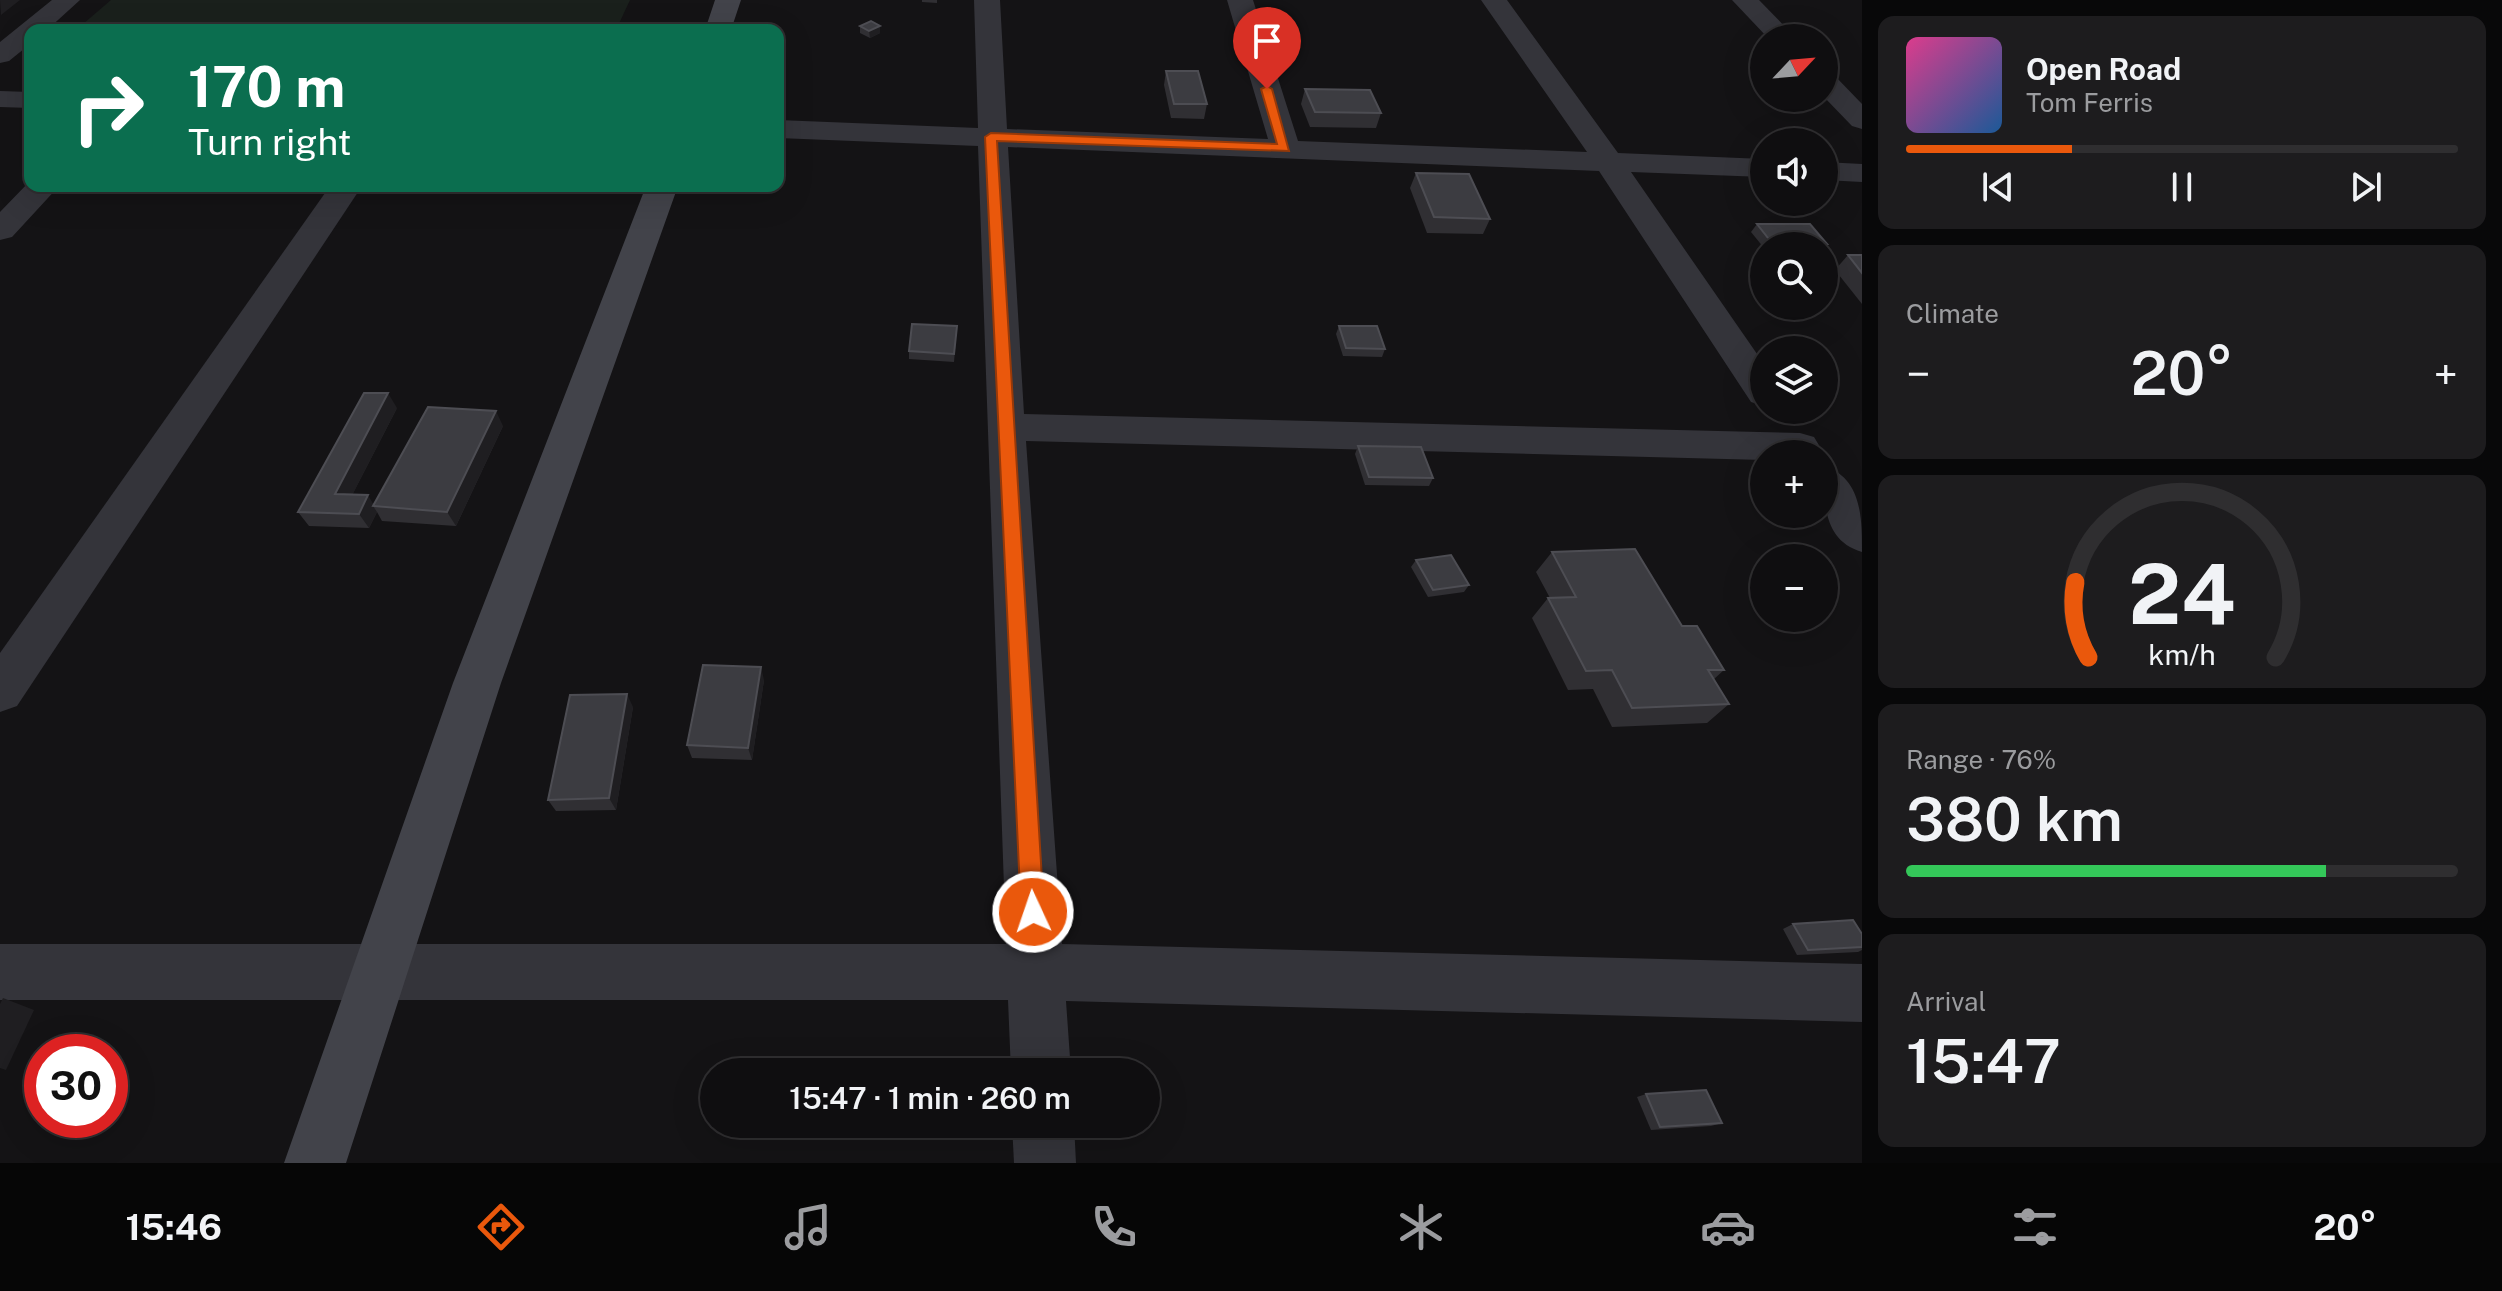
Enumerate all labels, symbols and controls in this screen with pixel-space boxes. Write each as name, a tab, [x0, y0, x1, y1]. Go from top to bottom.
pin	[1233, 7, 1301, 89]
icon: arrive	[1245, 19, 1289, 63]
north arrow	[1750, 24, 1838, 112]
map controls	[1750, 24, 1838, 632]
text: Open Road	[2026, 51, 2181, 87]
text: 170 m	[188, 54, 345, 120]
icon: right	[56, 56, 160, 160]
text: Tom Ferris	[2026, 87, 2153, 118]
text: Turn right	[188, 121, 351, 163]
button: sound	[1750, 128, 1838, 216]
icon: previous	[1976, 165, 2020, 209]
icon: pause	[2160, 165, 2204, 209]
icon: next	[2344, 165, 2388, 209]
button: search	[1750, 232, 1838, 320]
text: Climate	[1906, 298, 1999, 329]
button: layers	[1750, 336, 1838, 424]
text: 20°	[2131, 338, 2233, 409]
text: −	[1906, 348, 1930, 400]
text: +	[2434, 348, 2458, 400]
button: +	[1750, 440, 1838, 528]
button: −	[1750, 544, 1838, 632]
text: 24	[2128, 544, 2236, 642]
text: km/h	[2148, 638, 2216, 671]
text: Range · 76%	[1906, 744, 2056, 775]
text: 380 km	[1906, 784, 2123, 855]
position arrow	[991, 870, 1075, 954]
text: Arrival	[1906, 986, 1986, 1017]
text: 15:47	[1906, 1026, 2061, 1097]
speed limit sign: 30	[24, 1034, 128, 1138]
text: 15:47 · 1 min · 260 m	[789, 1080, 1071, 1116]
icon: directions	[473, 1199, 529, 1255]
icon: music	[780, 1199, 836, 1255]
icon: phone	[1086, 1199, 1142, 1255]
icon: climate	[1393, 1199, 1449, 1255]
icon: car	[1700, 1199, 1756, 1255]
icon: filters	[2007, 1199, 2063, 1255]
text: 15:46	[125, 1206, 222, 1248]
text: 20°	[2313, 1206, 2377, 1248]

